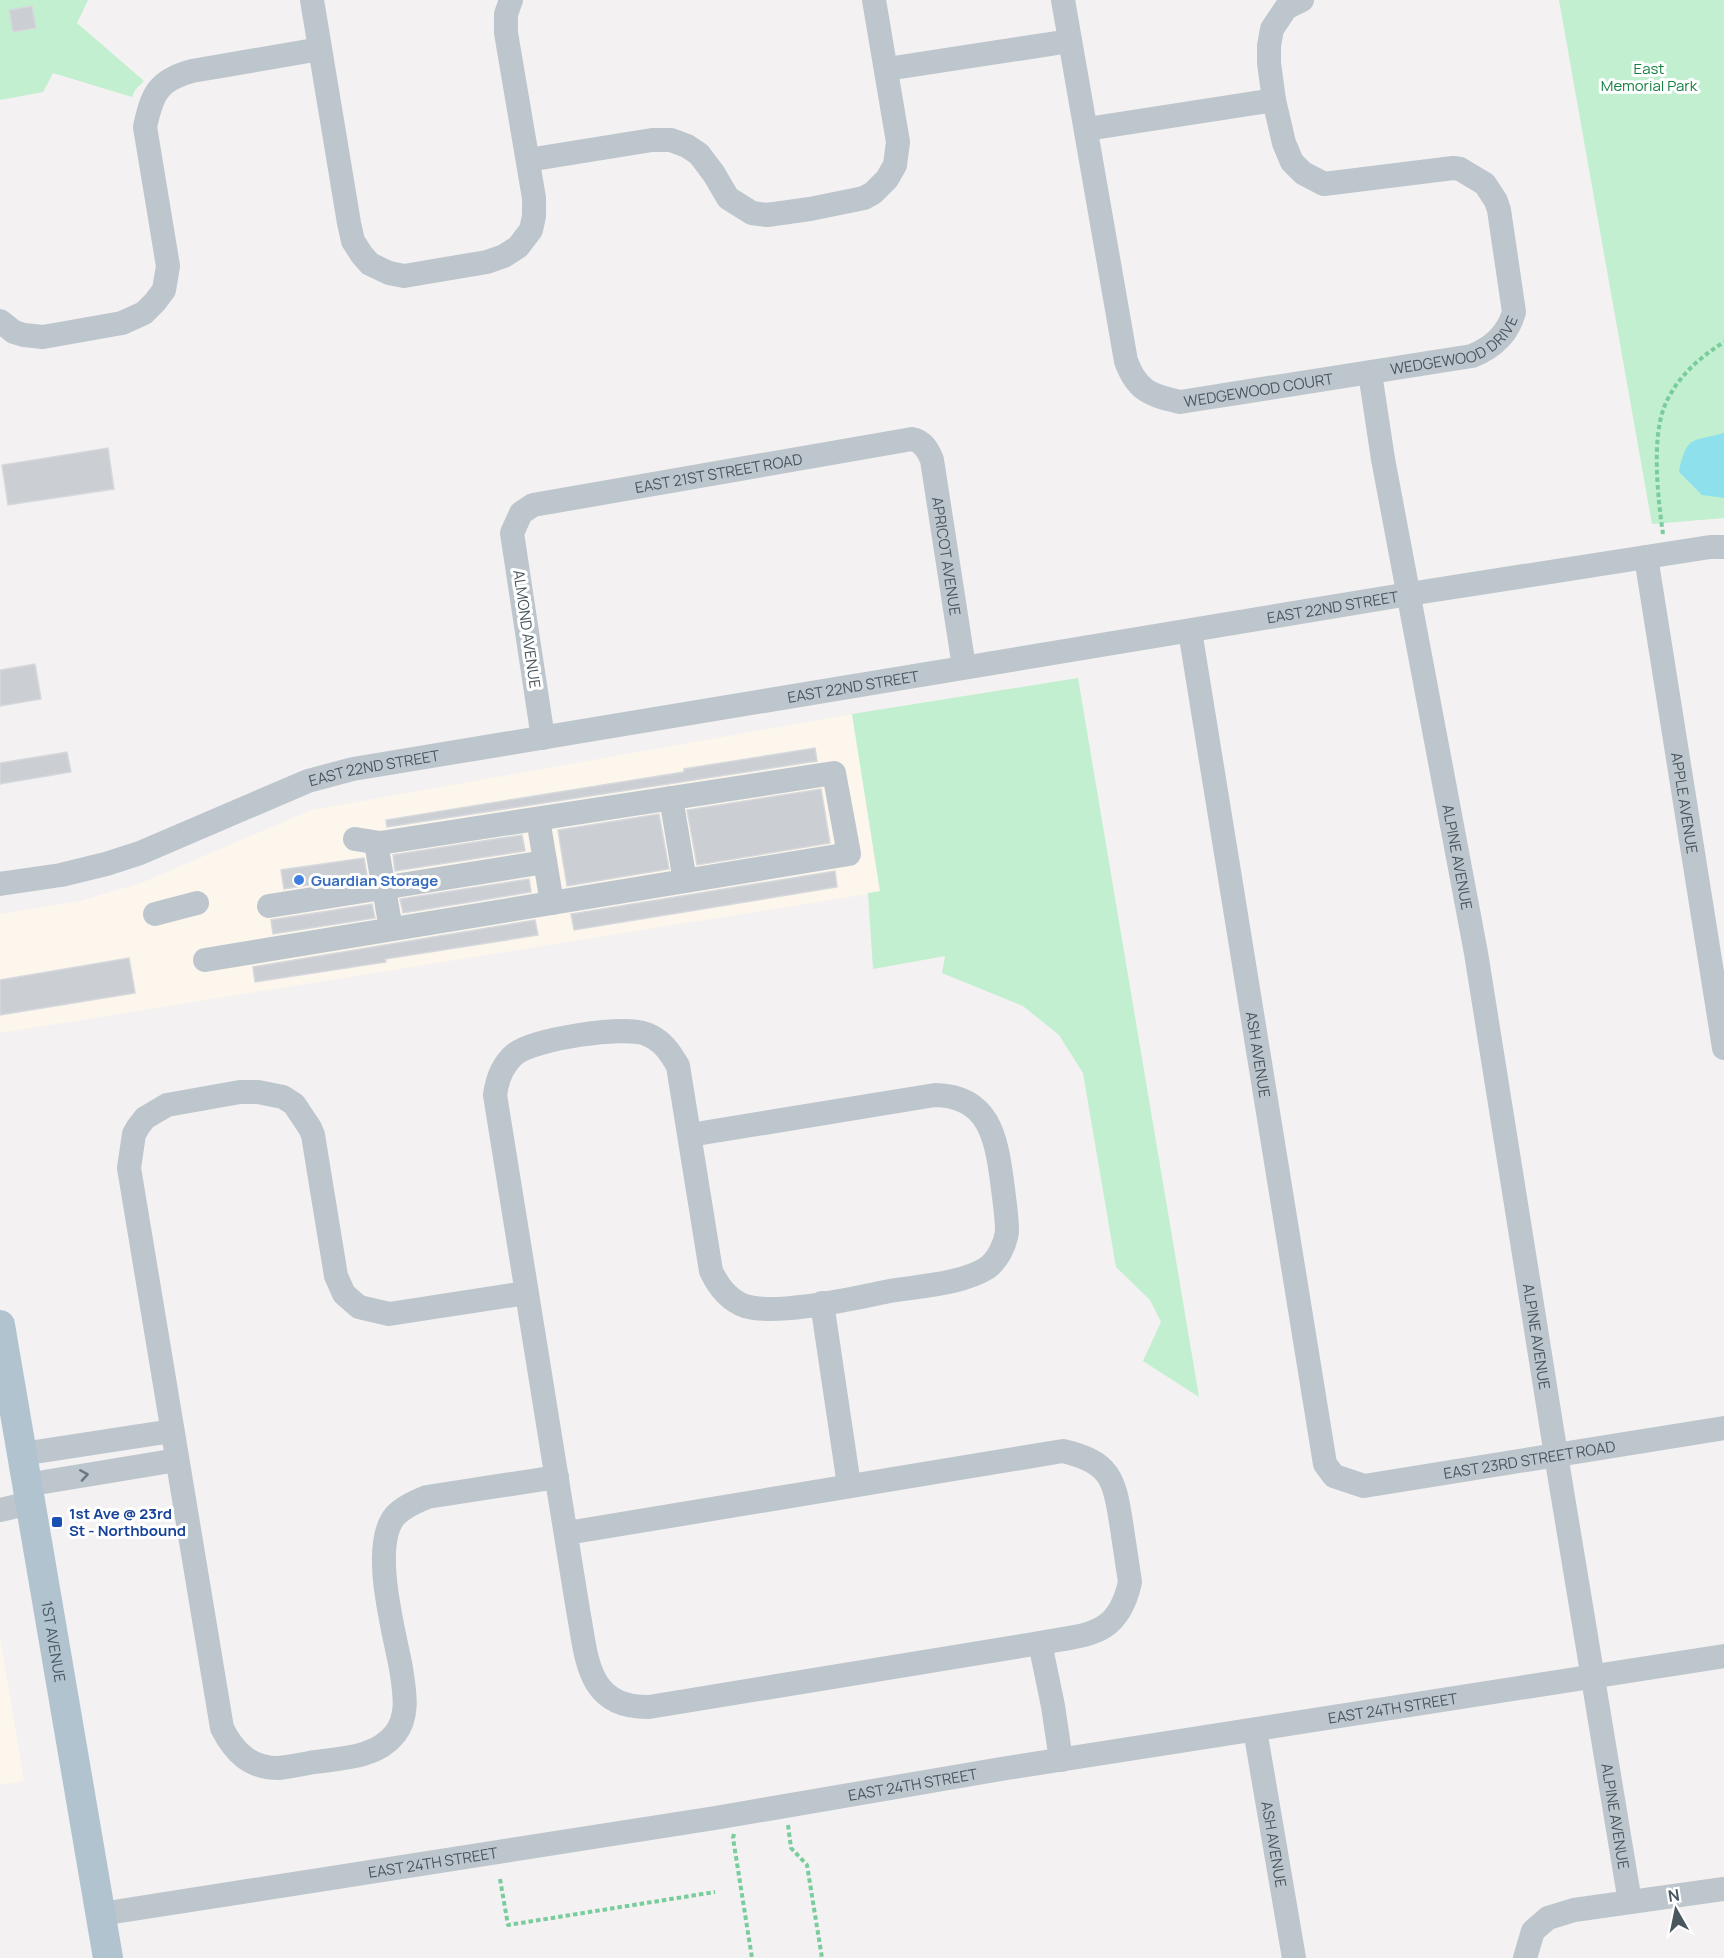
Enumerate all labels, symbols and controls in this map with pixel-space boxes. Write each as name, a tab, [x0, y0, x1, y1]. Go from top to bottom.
park label: East Memorial Park	[1601, 58, 1698, 96]
street label: WEDGEWOOD DRIVE	[1389, 312, 1522, 379]
street label: WEDGEWOOD COURT	[1182, 368, 1335, 412]
street label: EAST 21ST STREET ROAD	[633, 448, 804, 498]
street label: APRICOT AVENUE	[927, 495, 966, 617]
street label: ALMOND AVENUE	[508, 568, 546, 690]
street label: EAST 22ND STREET	[1265, 585, 1400, 628]
street label: EAST 22ND STREET	[786, 665, 920, 707]
street label: EAST 22ND STREET	[306, 744, 441, 791]
street label: APPLE AVENUE	[1667, 751, 1703, 855]
street label: ALPINE AVENUE	[1438, 802, 1478, 912]
place label: Guardian Storage	[311, 870, 438, 891]
marker: Guardian Storage	[292, 873, 306, 887]
street label: ASH AVENUE	[1241, 1010, 1276, 1099]
street label: ALPINE AVENUE	[1518, 1282, 1556, 1391]
street label: EAST 23RD STREET ROAD	[1442, 1435, 1617, 1484]
one-way arrow	[79, 1469, 89, 1482]
place label: 1st Ave @ 23rd St - Northbound	[69, 1503, 186, 1541]
marker: 1st Ave @ 23rd St - Northbound	[50, 1515, 64, 1529]
street label: 1ST AVENUE	[37, 1599, 71, 1684]
street label: EAST 24TH STREET	[1326, 1687, 1459, 1728]
street label: ALPINE AVENUE	[1597, 1762, 1635, 1871]
street label: EAST 24TH STREET	[846, 1763, 979, 1806]
street label: ASH AVENUE	[1257, 1800, 1292, 1889]
street label: EAST 24TH STREET	[367, 1842, 499, 1883]
north arrow	[1646, 1880, 1706, 1940]
text: N	[1666, 1883, 1681, 1907]

